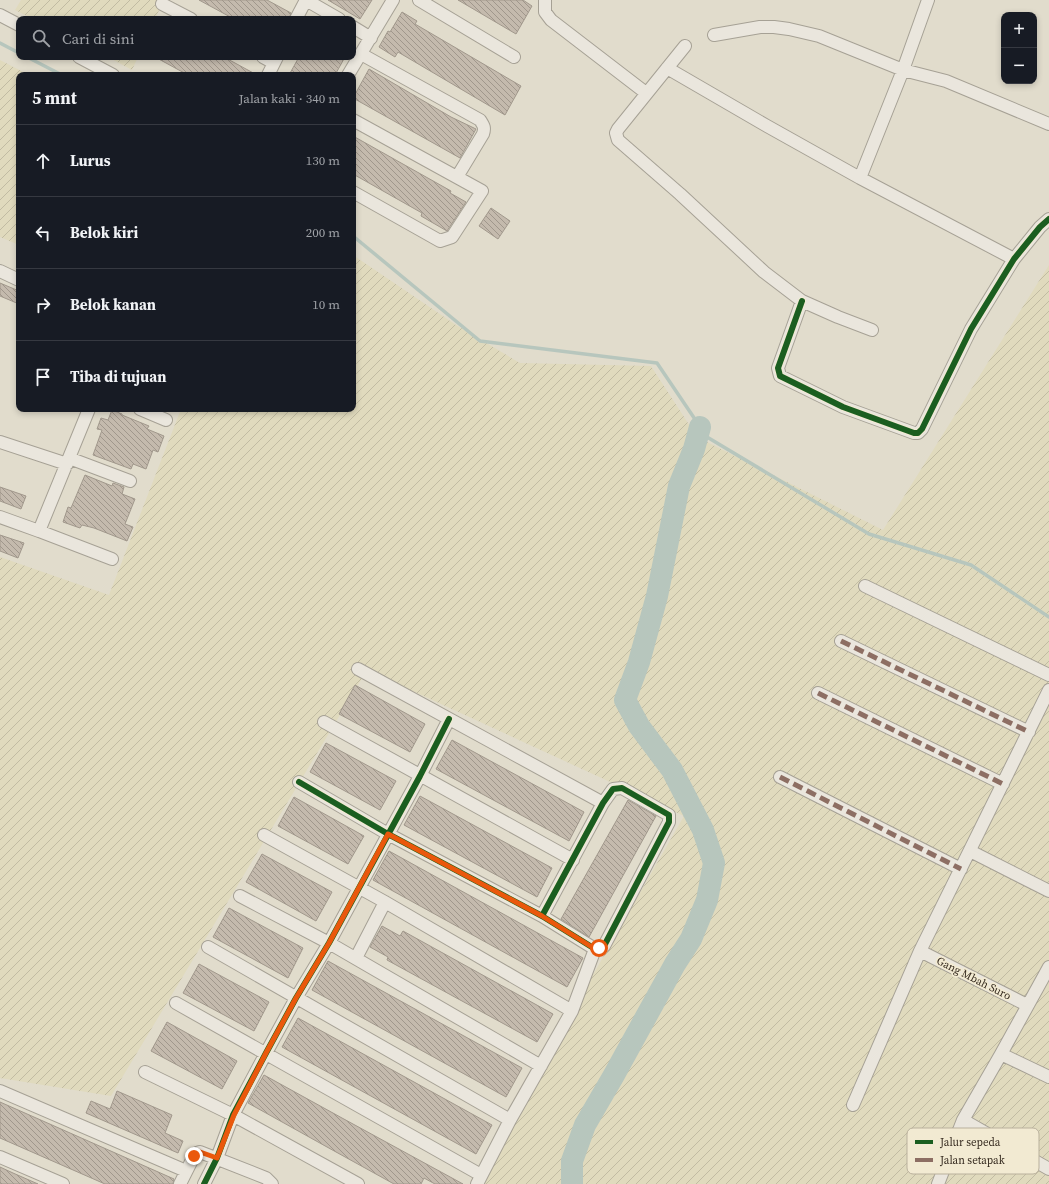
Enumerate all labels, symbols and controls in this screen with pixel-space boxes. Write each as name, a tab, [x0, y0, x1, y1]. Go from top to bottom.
map controls	[1001, 12, 1037, 84]
button: +	[1001, 12, 1037, 48]
search box	[16, 16, 356, 60]
icon: search	[30, 27, 52, 49]
text: Cari di sini	[62, 28, 134, 49]
button: −	[1001, 48, 1037, 84]
text: 5 mnt	[32, 86, 77, 110]
text: Jalan kaki · 340 m	[239, 90, 340, 107]
icon: ahead	[32, 150, 54, 172]
text: Lurus	[70, 150, 111, 171]
text: 130 m	[306, 152, 340, 169]
icon: left	[32, 222, 54, 244]
text: Belok kiri	[70, 222, 138, 243]
text: 200 m	[306, 224, 340, 241]
icon: right	[32, 294, 54, 316]
text: Belok kanan	[70, 294, 156, 315]
text: 10 m	[312, 296, 340, 313]
icon: arrive	[32, 366, 54, 388]
text: Tiba di tujuan	[70, 366, 166, 387]
route start	[590, 939, 608, 957]
street label: Gang Mbah Suro	[934, 953, 1014, 1004]
legend	[907, 1128, 1039, 1174]
text: Jalur sepeda	[939, 1135, 1001, 1150]
route end	[185, 1147, 203, 1165]
text: Jalan setapak	[939, 1153, 1006, 1168]

